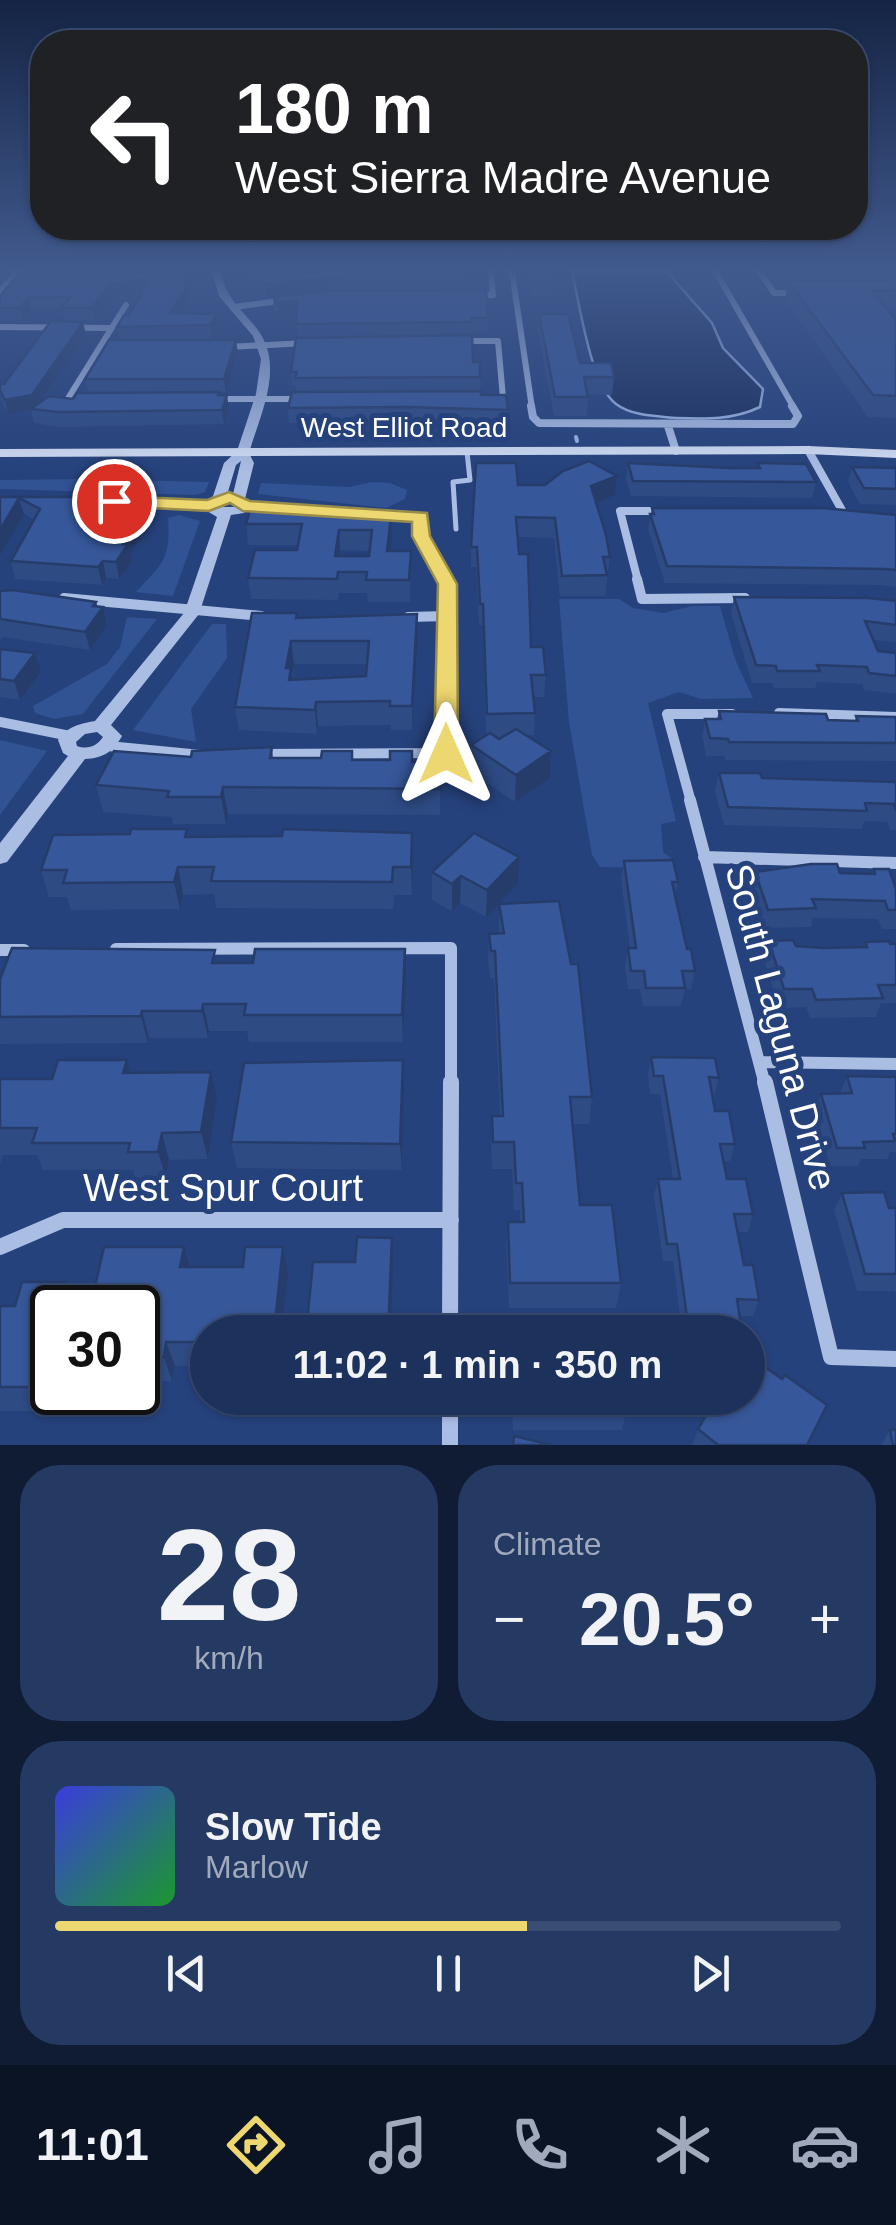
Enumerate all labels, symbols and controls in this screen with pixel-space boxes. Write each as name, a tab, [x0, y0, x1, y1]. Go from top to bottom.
icon: left	[70, 70, 200, 200]
text: 180 m	[235, 70, 433, 148]
text: West Sierra Madre Avenue	[235, 152, 771, 203]
street label: West Elliot Road	[301, 412, 507, 443]
pin	[72, 459, 157, 544]
icon: arrive	[87, 474, 142, 529]
position arrow	[394, 702, 498, 806]
street label: South Laguna Drive	[717, 859, 845, 1195]
street label: West Spur Court	[83, 1167, 364, 1209]
speed limit sign: 30	[30, 1285, 160, 1415]
text: 11:02 · 1 min · 350 m	[293, 1344, 662, 1386]
text: 28	[157, 1502, 301, 1648]
text: Climate	[493, 1526, 601, 1562]
text: 20.5°	[579, 1577, 755, 1661]
text: −	[493, 1588, 525, 1650]
text: +	[809, 1588, 841, 1650]
text: km/h	[194, 1640, 264, 1676]
text: Slow Tide	[205, 1806, 382, 1848]
text: Marlow	[205, 1849, 308, 1885]
icon: previous	[159, 1946, 214, 2001]
icon: pause	[421, 1946, 476, 2001]
icon: next	[683, 1946, 738, 2001]
icon: directions	[221, 2110, 291, 2180]
icon: music	[363, 2110, 433, 2180]
icon: phone	[505, 2110, 575, 2180]
icon: climate	[648, 2110, 718, 2180]
icon: car	[790, 2110, 860, 2180]
text: 11:01	[36, 2119, 149, 2170]

